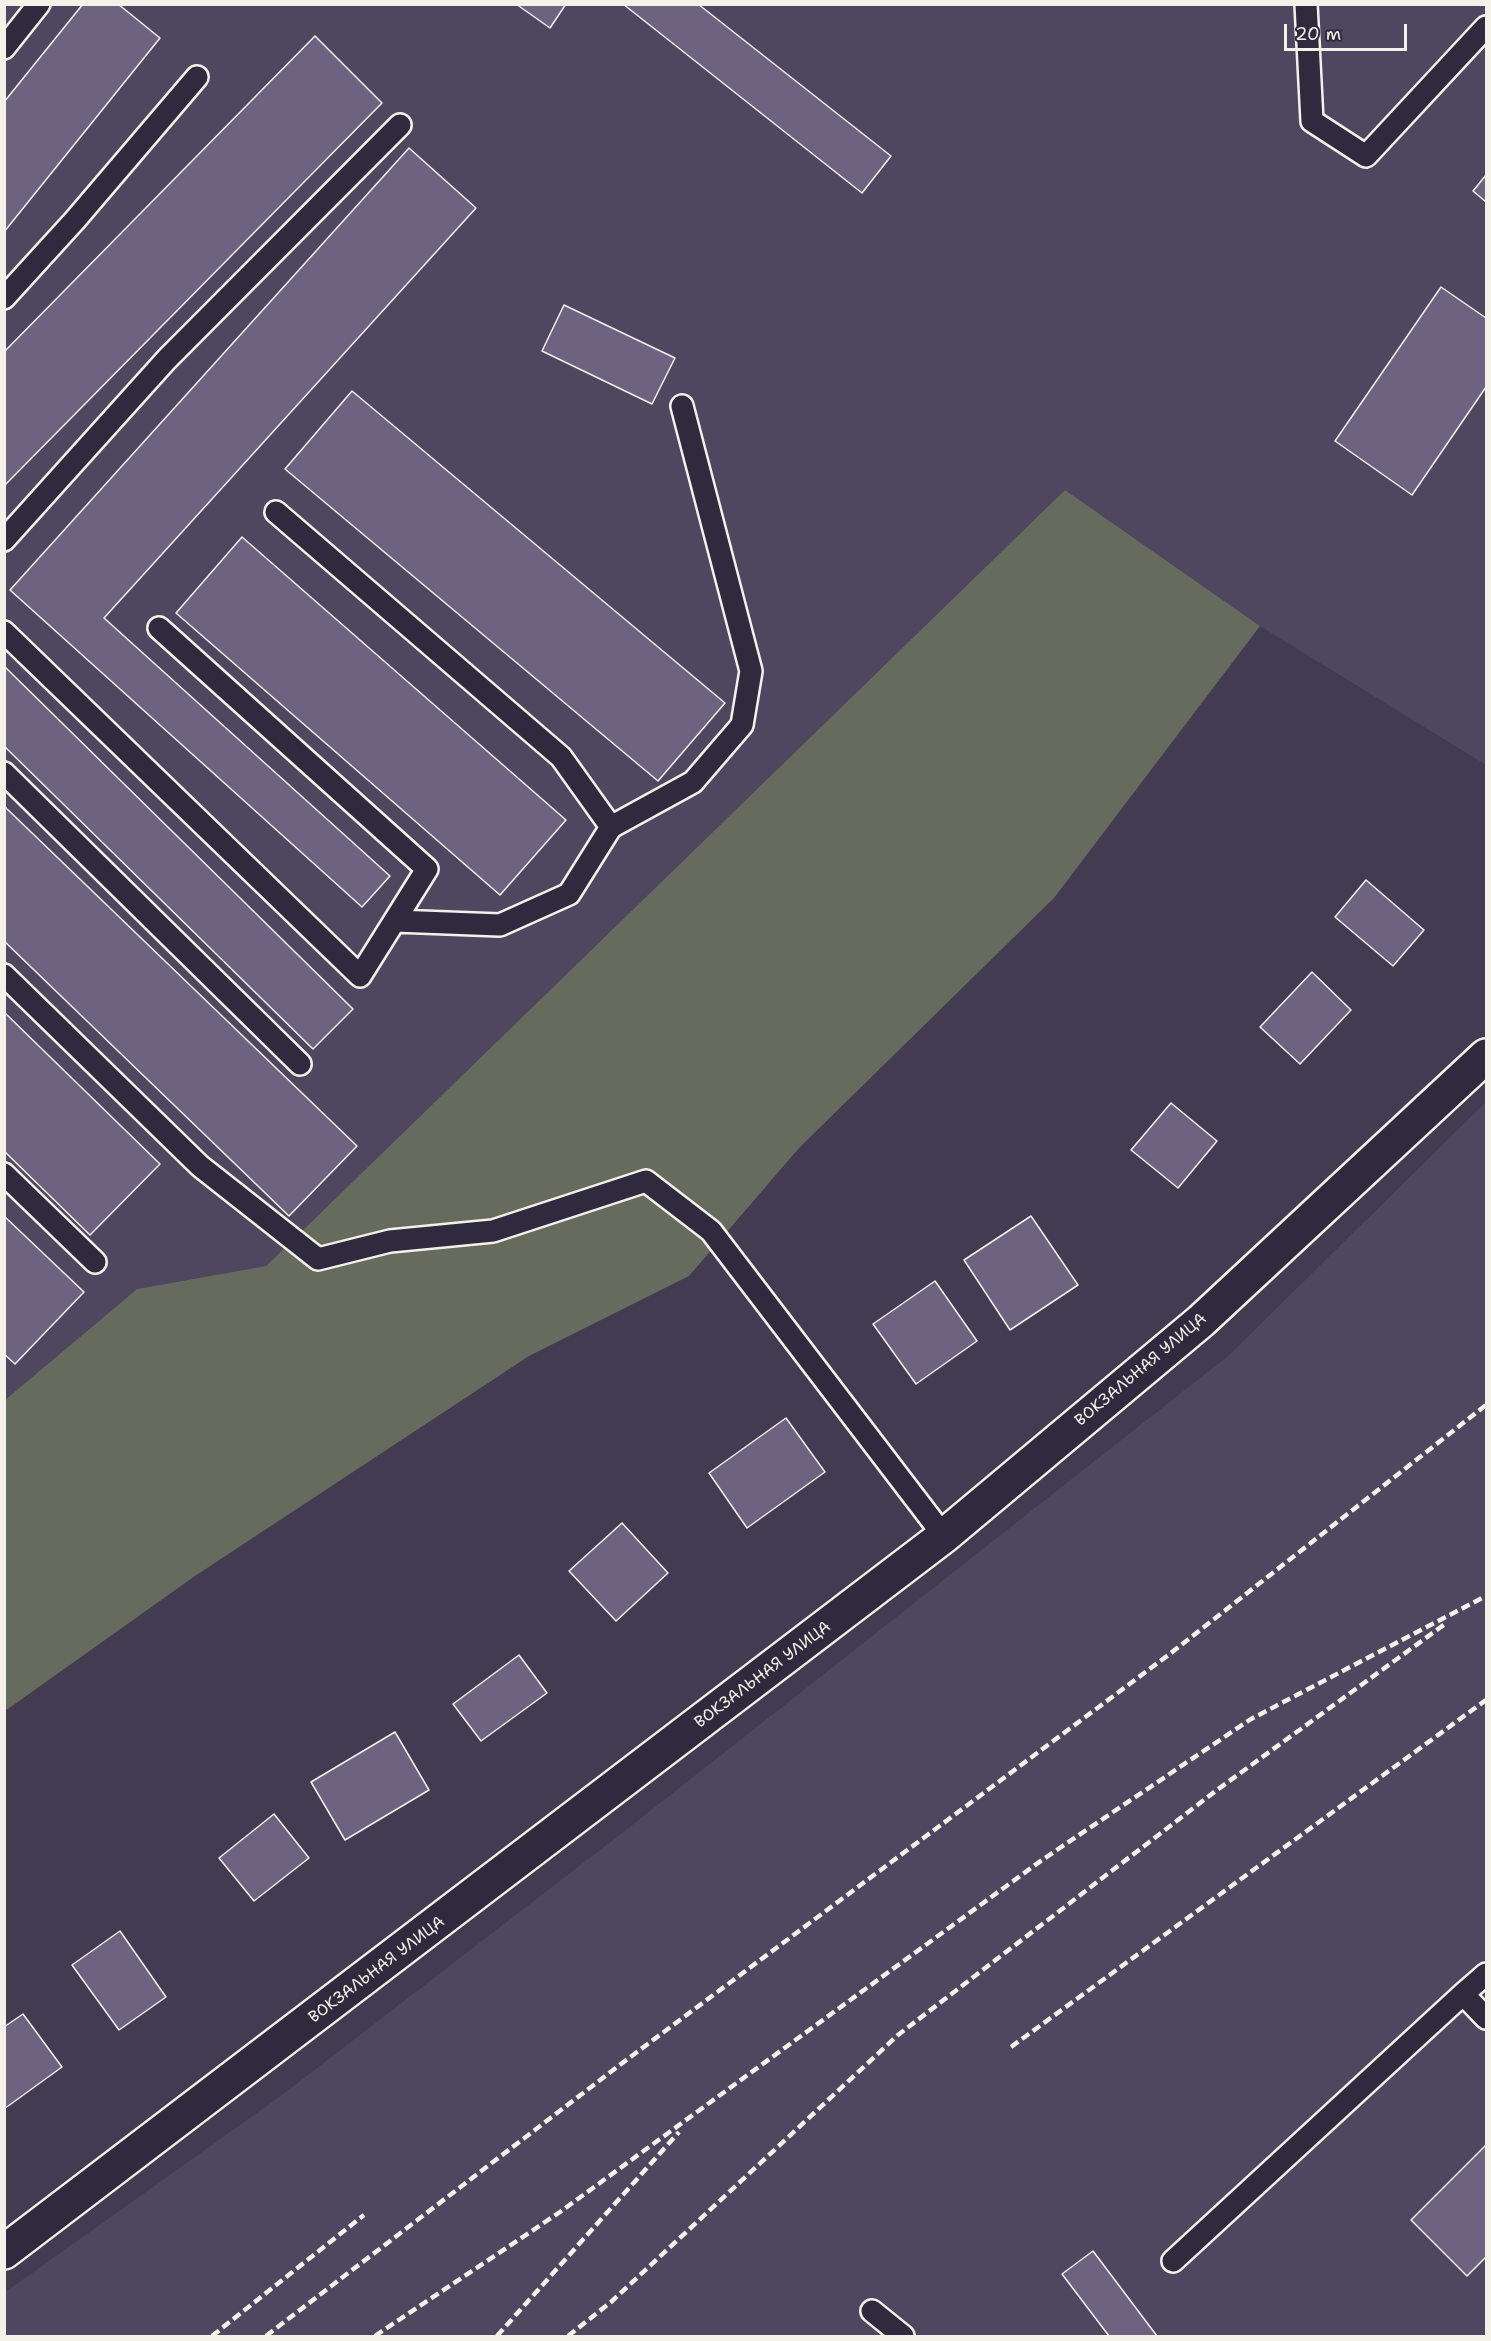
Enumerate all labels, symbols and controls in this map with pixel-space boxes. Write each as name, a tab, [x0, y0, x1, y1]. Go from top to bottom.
scale bar	[1287, 12, 1410, 50]
text: 20 m	[1295, 22, 1341, 46]
street label: ВОКЗАЛЬНАЯ УЛИЦА	[1071, 1309, 1211, 1431]
street label: ВОКЗАЛЬНАЯ УЛИЦА	[691, 1618, 835, 1732]
street label: ВОКЗАЛЬНАЯ УЛИЦА	[305, 1913, 449, 2027]

